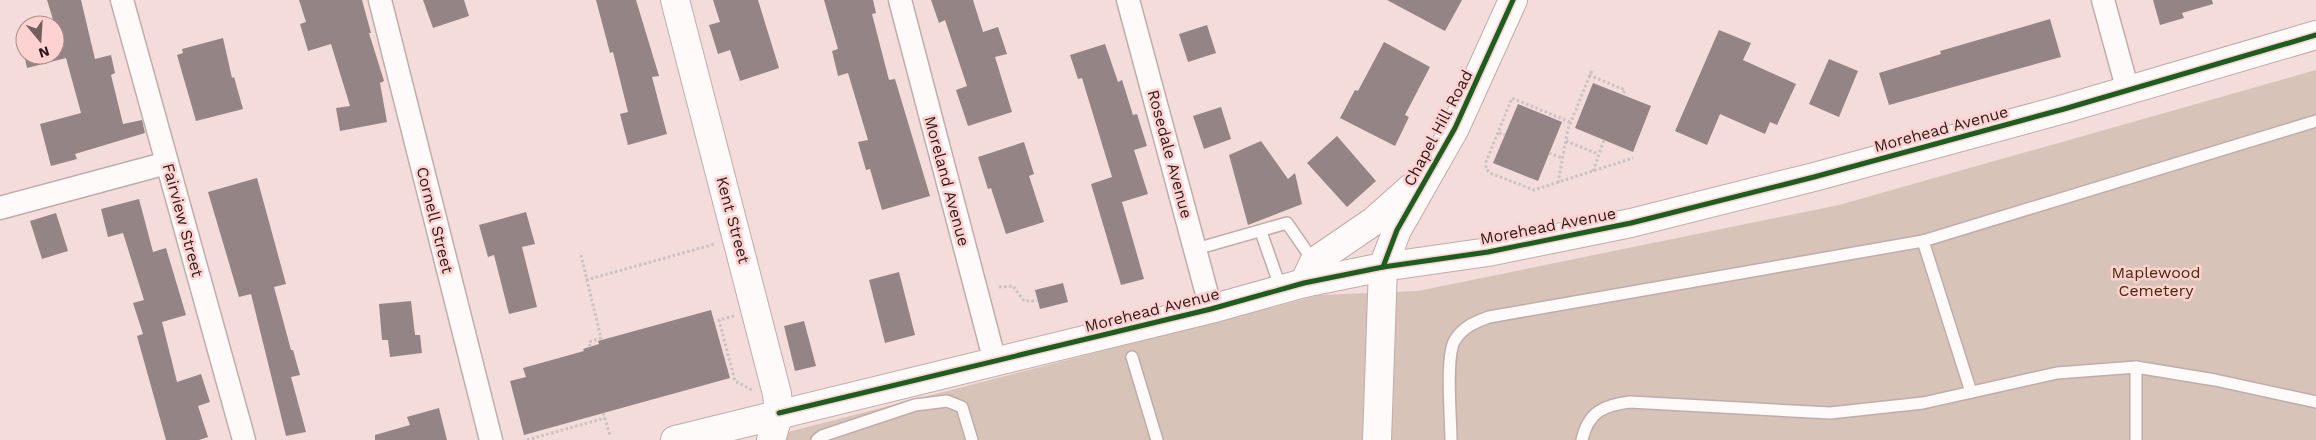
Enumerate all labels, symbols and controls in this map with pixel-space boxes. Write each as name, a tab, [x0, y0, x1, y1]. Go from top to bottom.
north arrow	[15, 15, 65, 65]
text: N	[37, 43, 51, 62]
street label: Chapel Hill Road	[1399, 67, 1477, 189]
street label: Rosedale Avenue	[1144, 88, 1196, 220]
street label: Morehead Avenue	[1872, 102, 2010, 156]
street label: Moreland Avenue	[920, 114, 974, 248]
street label: Fairview Street	[159, 161, 207, 279]
street label: Cornell Street	[413, 165, 457, 276]
street label: Kent Street	[712, 174, 754, 266]
street label: Morehead Avenue	[1478, 203, 1618, 249]
park label: Maplewood Cemetery	[2112, 263, 2200, 300]
street label: Morehead Avenue	[1083, 284, 1221, 336]

